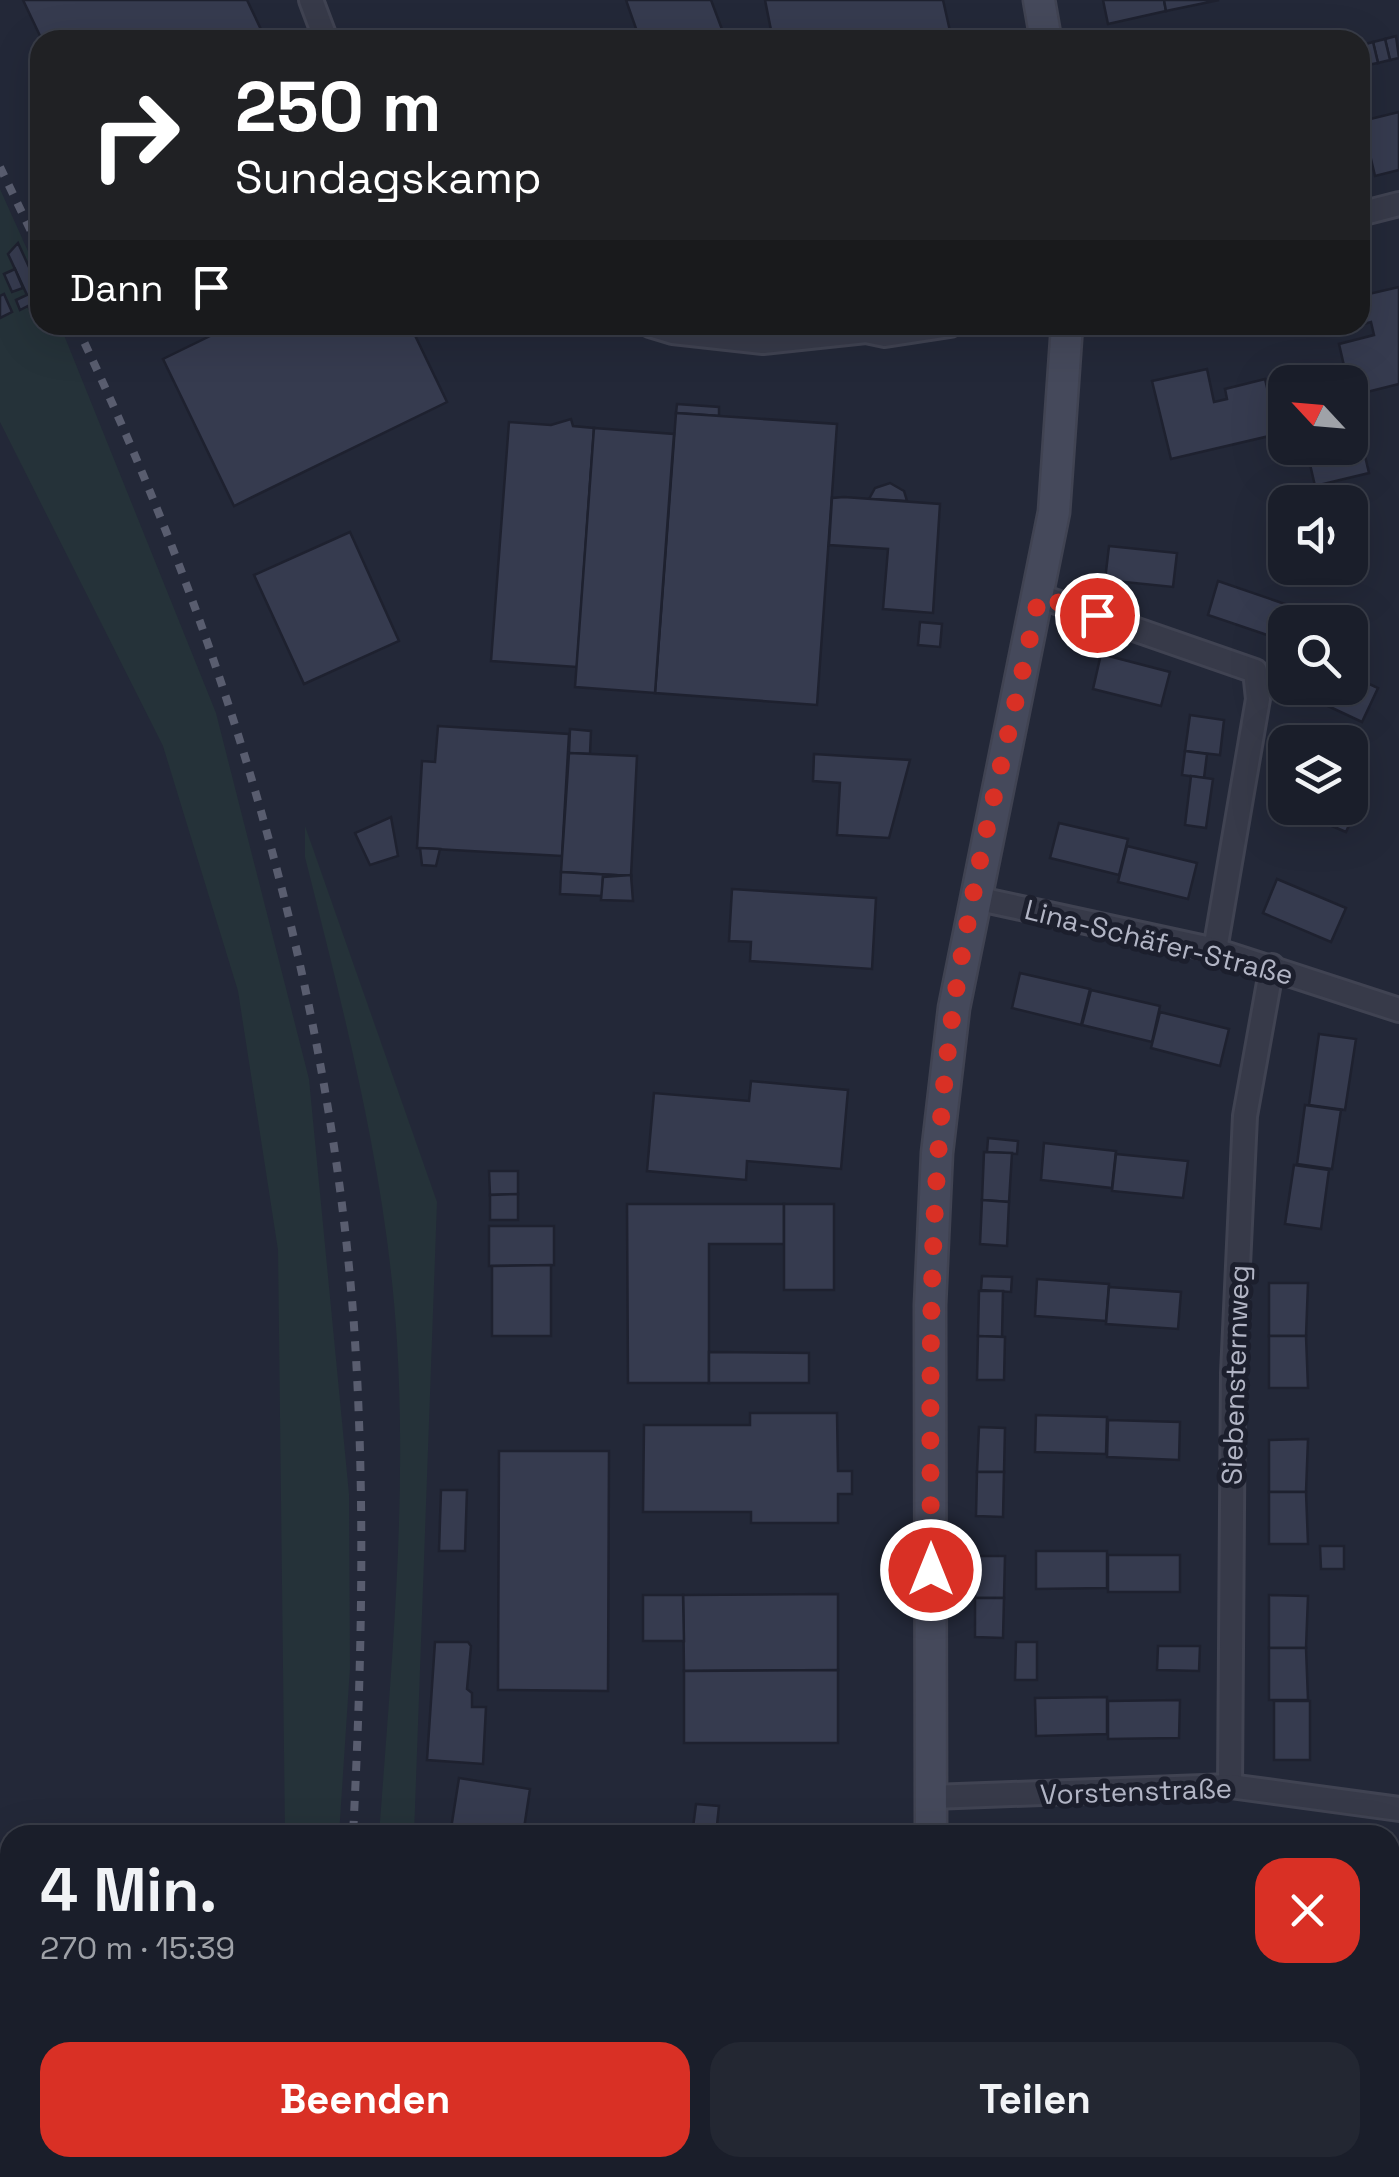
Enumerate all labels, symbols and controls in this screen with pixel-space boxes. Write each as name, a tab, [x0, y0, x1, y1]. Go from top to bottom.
text: 250 m	[235, 62, 442, 151]
icon: right	[70, 70, 200, 200]
text: Sundagskamp	[235, 149, 542, 206]
icon: arrive	[184, 260, 239, 315]
text: Dann	[70, 264, 164, 312]
north arrow	[1268, 365, 1368, 465]
map controls	[1268, 365, 1368, 825]
button: sound	[1268, 485, 1368, 585]
pin	[1055, 573, 1140, 658]
icon: arrive	[1070, 588, 1125, 643]
button: search	[1268, 605, 1368, 705]
button: layers	[1268, 725, 1368, 825]
street label: Lina-Schäfer-Straße	[1021, 891, 1297, 993]
street label: Siebensternweg	[1213, 1264, 1257, 1486]
position arrow	[879, 1518, 983, 1622]
street label: Vorstenstraße	[1039, 1770, 1233, 1812]
text: 4 Min.	[40, 1852, 217, 1929]
button: close	[1255, 1858, 1360, 1963]
text: 270 m · 15:39	[40, 1928, 235, 1968]
button: Beenden	[40, 2042, 690, 2157]
button: Teilen	[710, 2042, 1360, 2157]

